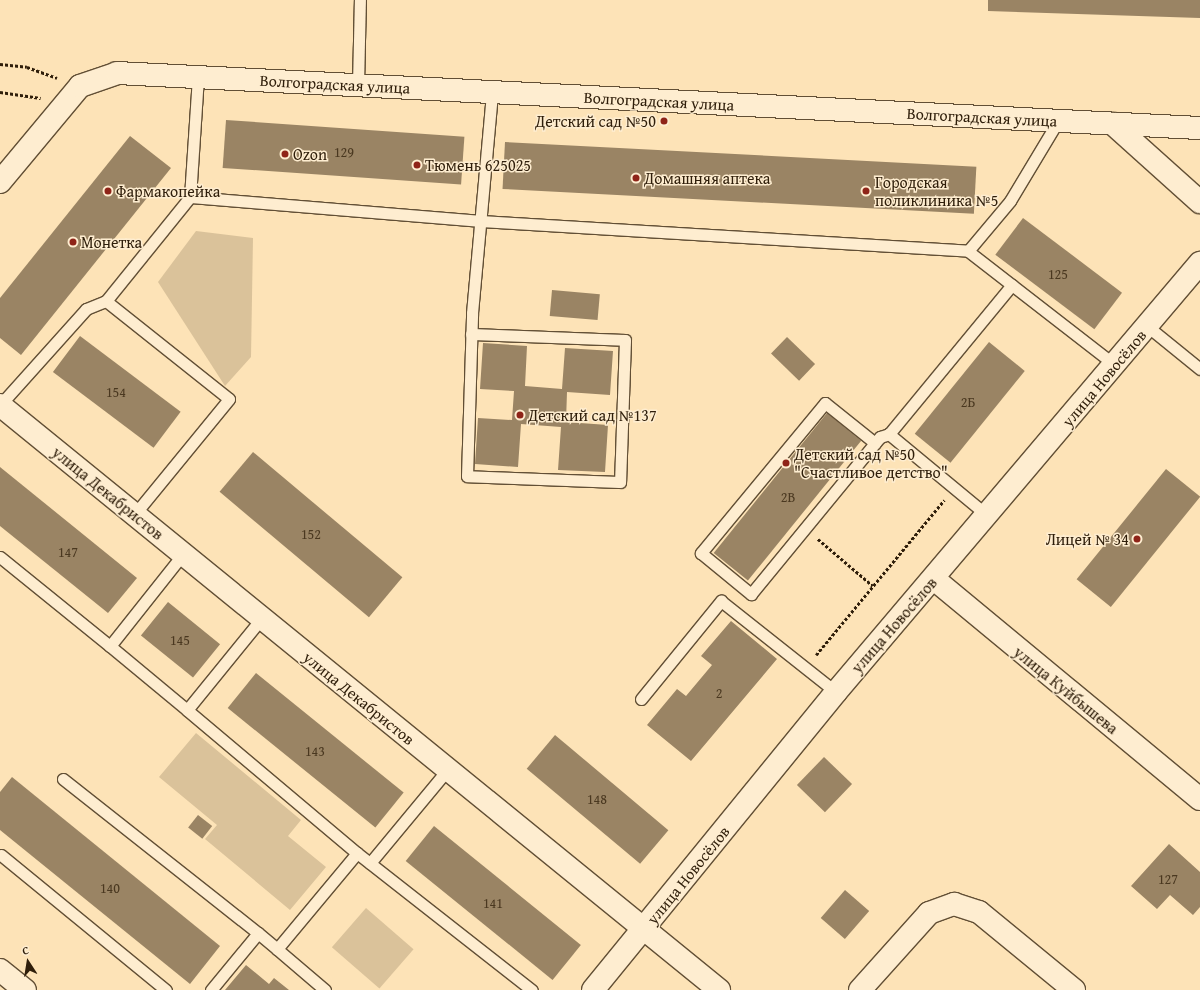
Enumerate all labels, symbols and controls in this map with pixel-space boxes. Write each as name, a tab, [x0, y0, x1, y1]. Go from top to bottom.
street label: Волгоградская улица	[259, 70, 411, 98]
street label: Волгоградская улица	[583, 87, 735, 115]
street label: Волгоградская улица	[906, 103, 1058, 131]
place label: Детский сад №50	[535, 111, 656, 131]
marker: Детский сад №50	[659, 116, 669, 126]
place label: Ozon	[293, 144, 327, 164]
house number: 129	[334, 144, 354, 160]
marker: Ozon	[280, 149, 290, 159]
place label: Тюмень 625025	[425, 155, 531, 175]
marker: Тюмень 625025	[412, 160, 422, 170]
place label: Домашняя аптека	[644, 168, 770, 188]
place label: Городская поликлиника №5	[875, 172, 998, 210]
marker: Домашняя аптека	[631, 173, 641, 183]
place label: Фармакопейка	[116, 181, 220, 201]
marker: Городская поликлиника №5	[860, 185, 872, 197]
marker: Фармакопейка	[103, 186, 113, 196]
place label: Монетка	[81, 232, 142, 252]
marker: Монетка	[68, 237, 78, 247]
house number: 125	[1048, 266, 1068, 282]
street label: улица Новосёлов	[1058, 326, 1150, 430]
house number: 154	[106, 384, 126, 400]
house number: 2Б	[961, 394, 975, 410]
place label: Детский сад №137	[528, 405, 657, 425]
marker: Детский сад №137	[515, 410, 525, 420]
street label: улица Декабристов	[49, 442, 167, 544]
place label: Детский сад №50 "Счастливое детство"	[794, 444, 948, 482]
marker: Детский сад №50 "Счастливое детство"	[781, 458, 791, 468]
house number: 2В	[781, 489, 795, 505]
house number: 152	[301, 526, 321, 542]
place label: Лицей № 34	[1046, 529, 1129, 549]
marker: Лицей № 34	[1132, 534, 1142, 544]
house number: 147	[58, 544, 78, 560]
street label: улица Новосёлов	[847, 573, 941, 677]
house number: 145	[170, 632, 190, 648]
street label: улица Куйбышева	[1010, 642, 1122, 738]
street label: улица Декабристов	[300, 647, 418, 749]
house number: 2	[716, 685, 722, 701]
house number: 143	[305, 743, 325, 759]
house number: 148	[587, 791, 607, 807]
street label: улица Новосёлов	[643, 822, 733, 928]
house number: 127	[1158, 871, 1178, 887]
house number: 140	[100, 880, 120, 896]
house number: 141	[483, 895, 503, 911]
north arrow	[8, 942, 48, 982]
text: С	[21, 942, 30, 959]

